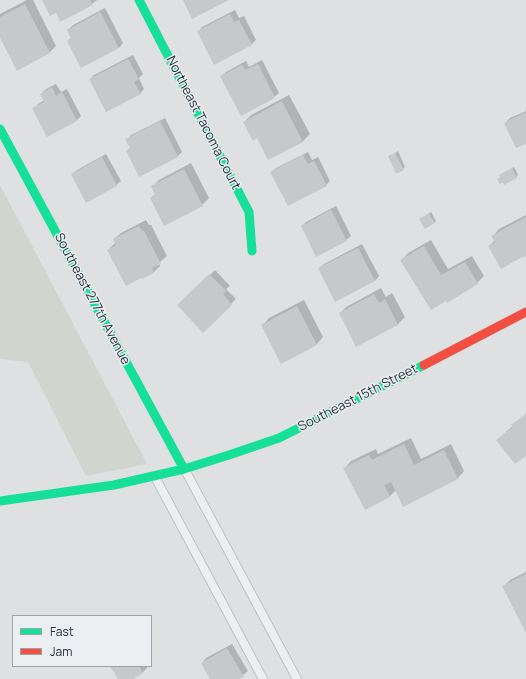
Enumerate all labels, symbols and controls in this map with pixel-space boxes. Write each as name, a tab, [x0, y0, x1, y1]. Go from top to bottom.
street label: Northeast Tacoma Court	[163, 54, 243, 192]
street label: Southeast 277th Avenue	[51, 231, 133, 367]
street label: Southeast 15th Street	[296, 361, 420, 435]
legend	[12, 615, 152, 667]
text: Fast	[50, 623, 74, 640]
text: Jam	[50, 643, 72, 660]

